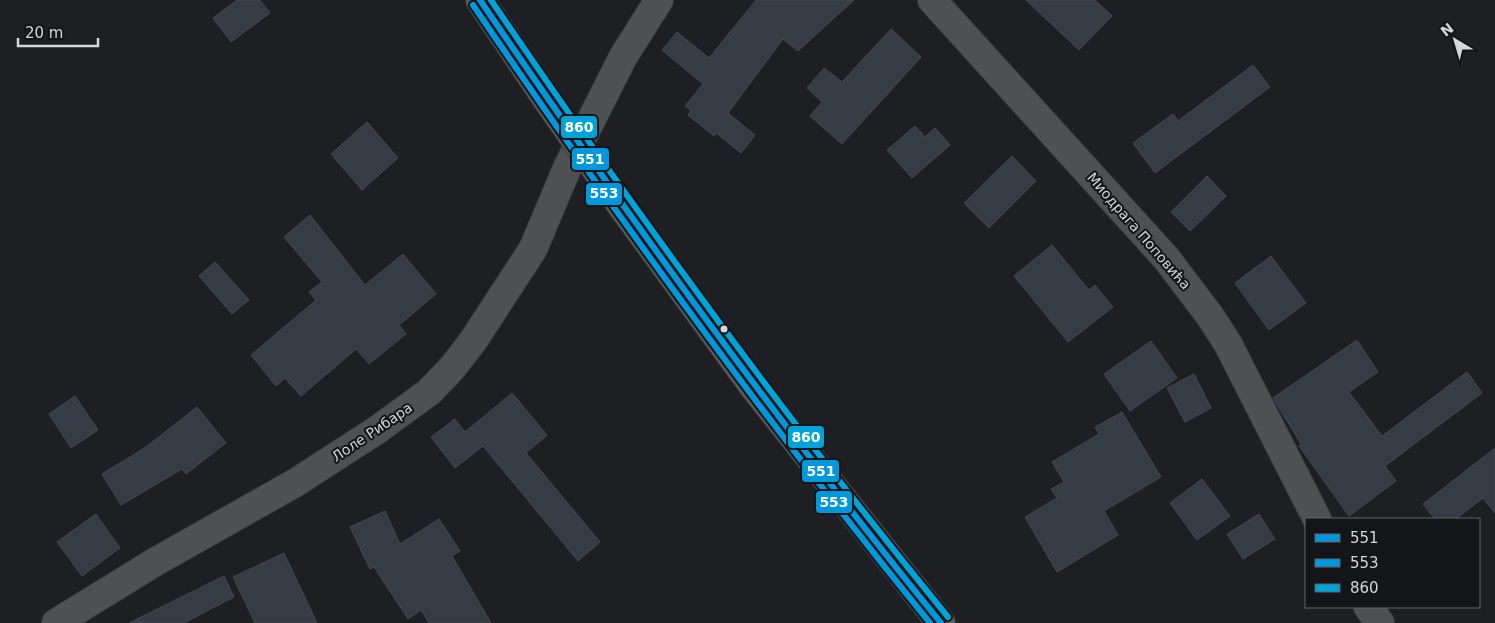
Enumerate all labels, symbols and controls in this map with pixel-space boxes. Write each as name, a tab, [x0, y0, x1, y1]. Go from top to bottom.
scale bar	[18, 15, 98, 47]
north arrow	[1430, 15, 1480, 65]
text: N	[1437, 20, 1457, 40]
text: 20 m	[25, 24, 63, 42]
line badge: 860	[560, 115, 598, 139]
text: 860	[564, 119, 594, 135]
line badge: 551	[571, 147, 610, 171]
text: 551	[575, 151, 605, 167]
street label: Миодрага Поповића	[1084, 169, 1194, 293]
line badge: 553	[585, 182, 623, 206]
text: 553	[589, 185, 619, 201]
unlabelled marker	[719, 324, 729, 334]
street label: Лоле Рибара	[329, 399, 415, 465]
line badge: 860	[787, 425, 825, 449]
text: 860	[791, 429, 821, 445]
line badge: 551	[801, 459, 840, 483]
text: 551	[806, 463, 836, 479]
line badge: 553	[815, 490, 853, 514]
text: 553	[819, 494, 849, 510]
legend	[1305, 518, 1480, 608]
text: 551	[1350, 529, 1379, 547]
text: 553	[1350, 554, 1379, 572]
text: 860	[1350, 579, 1379, 597]

